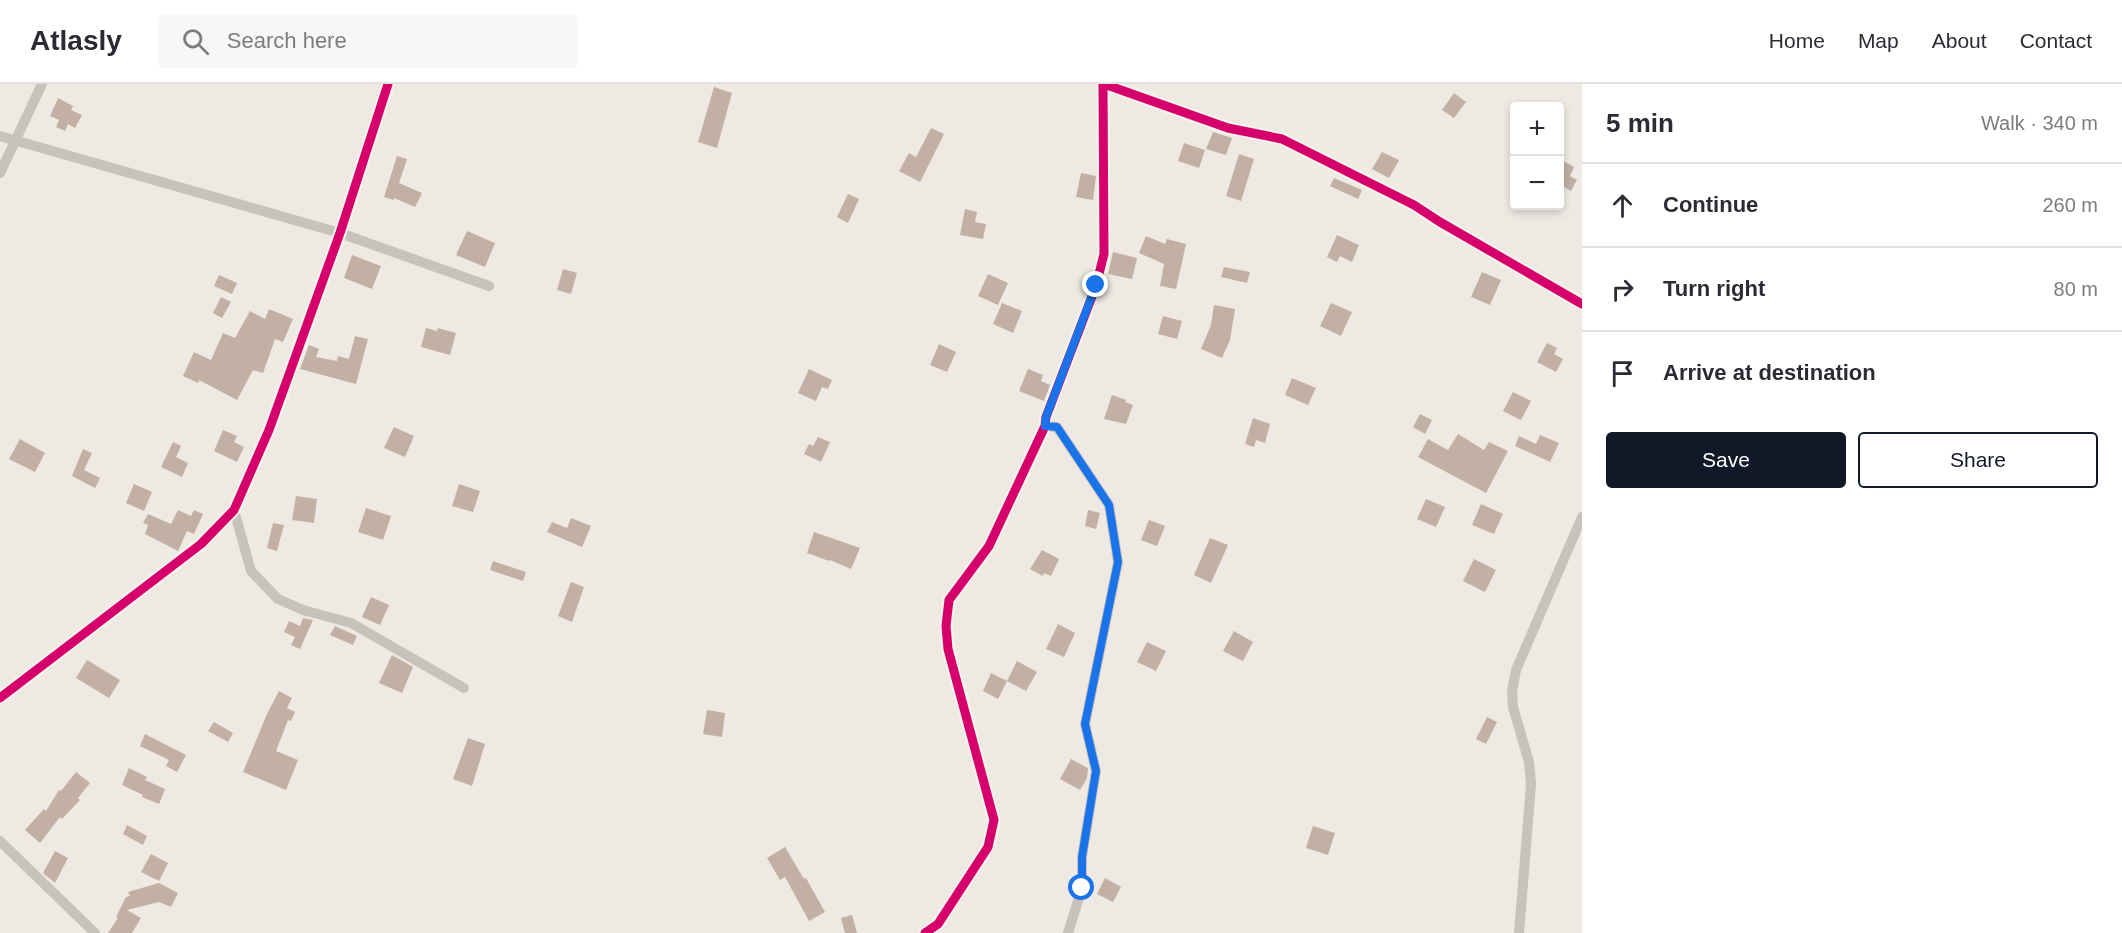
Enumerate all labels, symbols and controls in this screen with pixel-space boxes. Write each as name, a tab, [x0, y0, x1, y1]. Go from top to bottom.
search box	[158, 14, 578, 68]
text: Atlasly	[30, 25, 122, 56]
icon: search	[179, 25, 212, 58]
text: Search here	[227, 28, 347, 53]
text: Home	[1769, 29, 1825, 52]
text: Map	[1858, 29, 1899, 52]
text: About	[1932, 29, 1987, 52]
text: Contact	[2020, 29, 2092, 52]
map controls	[1510, 102, 1564, 210]
button: +	[1510, 102, 1564, 156]
text: 5 min	[1606, 108, 1674, 138]
text: Walk · 340 m	[1981, 112, 2098, 134]
button: −	[1510, 156, 1564, 210]
icon: ahead	[1606, 189, 1639, 222]
text: Continue	[1663, 192, 1758, 217]
text: 260 m	[2042, 194, 2098, 216]
route end	[1082, 271, 1108, 297]
icon: right	[1606, 273, 1639, 306]
text: Turn right	[1663, 276, 1765, 301]
text: 80 m	[2054, 278, 2098, 300]
icon: arrive	[1606, 357, 1639, 390]
text: Arrive at destination	[1663, 360, 1876, 385]
button: Save	[1606, 432, 1846, 488]
button: Share	[1858, 432, 2098, 488]
route start	[1068, 874, 1094, 900]

